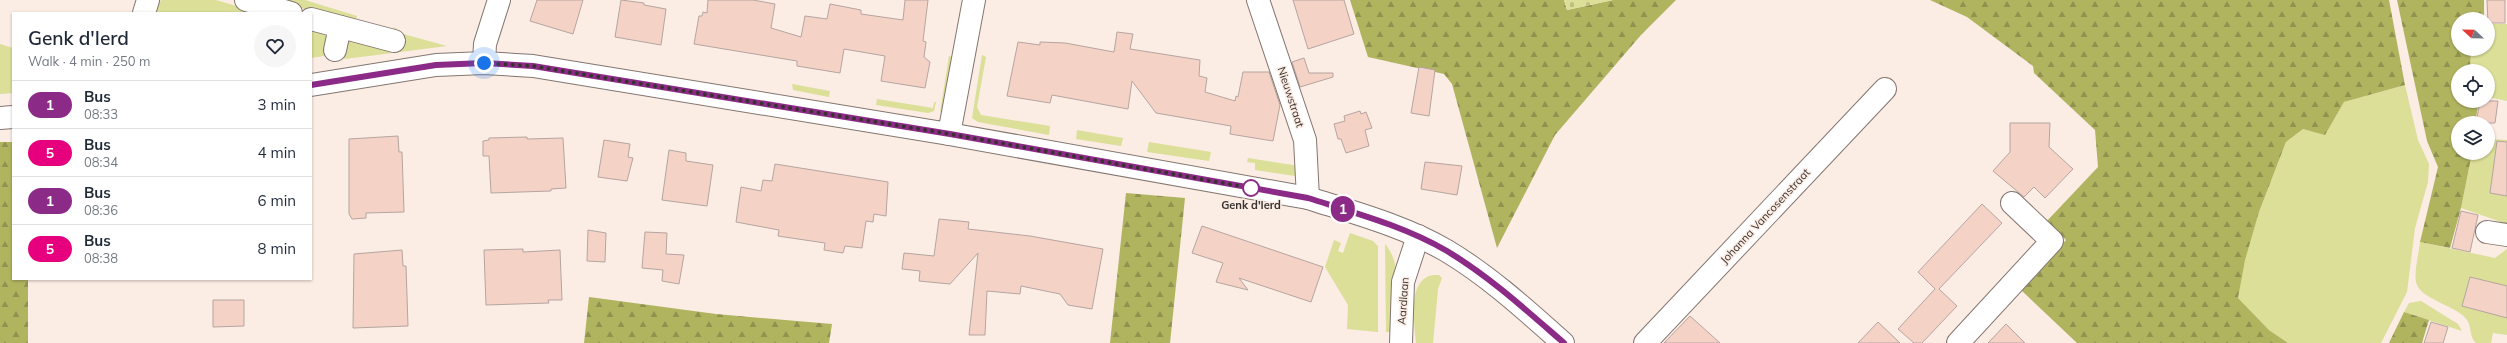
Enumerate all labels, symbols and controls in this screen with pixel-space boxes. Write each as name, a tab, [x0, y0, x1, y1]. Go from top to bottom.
north arrow	[2451, 12, 2495, 56]
map controls	[2451, 12, 2495, 160]
button: heart	[254, 25, 296, 67]
text: Genk d'Ierd	[28, 26, 129, 50]
text: Walk · 4 min · 250 m	[28, 53, 150, 69]
your location	[474, 53, 494, 73]
button: locate	[2451, 64, 2495, 108]
street label: Nieuwstraat	[1275, 65, 1307, 129]
text: Bus	[84, 87, 111, 106]
text: 3 min	[258, 95, 296, 114]
text: 1	[46, 96, 54, 114]
text: 08:33	[84, 106, 118, 122]
button: layers	[2451, 116, 2495, 160]
text: Bus	[84, 135, 111, 154]
text: 4 min	[258, 143, 296, 162]
text: 5	[46, 144, 54, 162]
text: 08:34	[84, 154, 118, 170]
street label: Johanna Vancosenstraat	[1717, 165, 1813, 267]
marker: Genk d'Ierd	[1242, 179, 1260, 197]
text: Bus	[84, 183, 111, 202]
text: 6 min	[258, 191, 296, 210]
text: 1	[46, 192, 54, 210]
line badge: 1	[1330, 196, 1356, 222]
place label: Genk d'Ierd	[1221, 198, 1281, 212]
text: 1	[1339, 200, 1347, 218]
text: 08:36	[84, 202, 118, 218]
text: Bus	[84, 231, 111, 250]
text: 8 min	[258, 239, 296, 258]
text: 5	[46, 240, 54, 258]
text: 08:38	[84, 250, 118, 266]
street label: Aardlaan	[1394, 277, 1412, 325]

